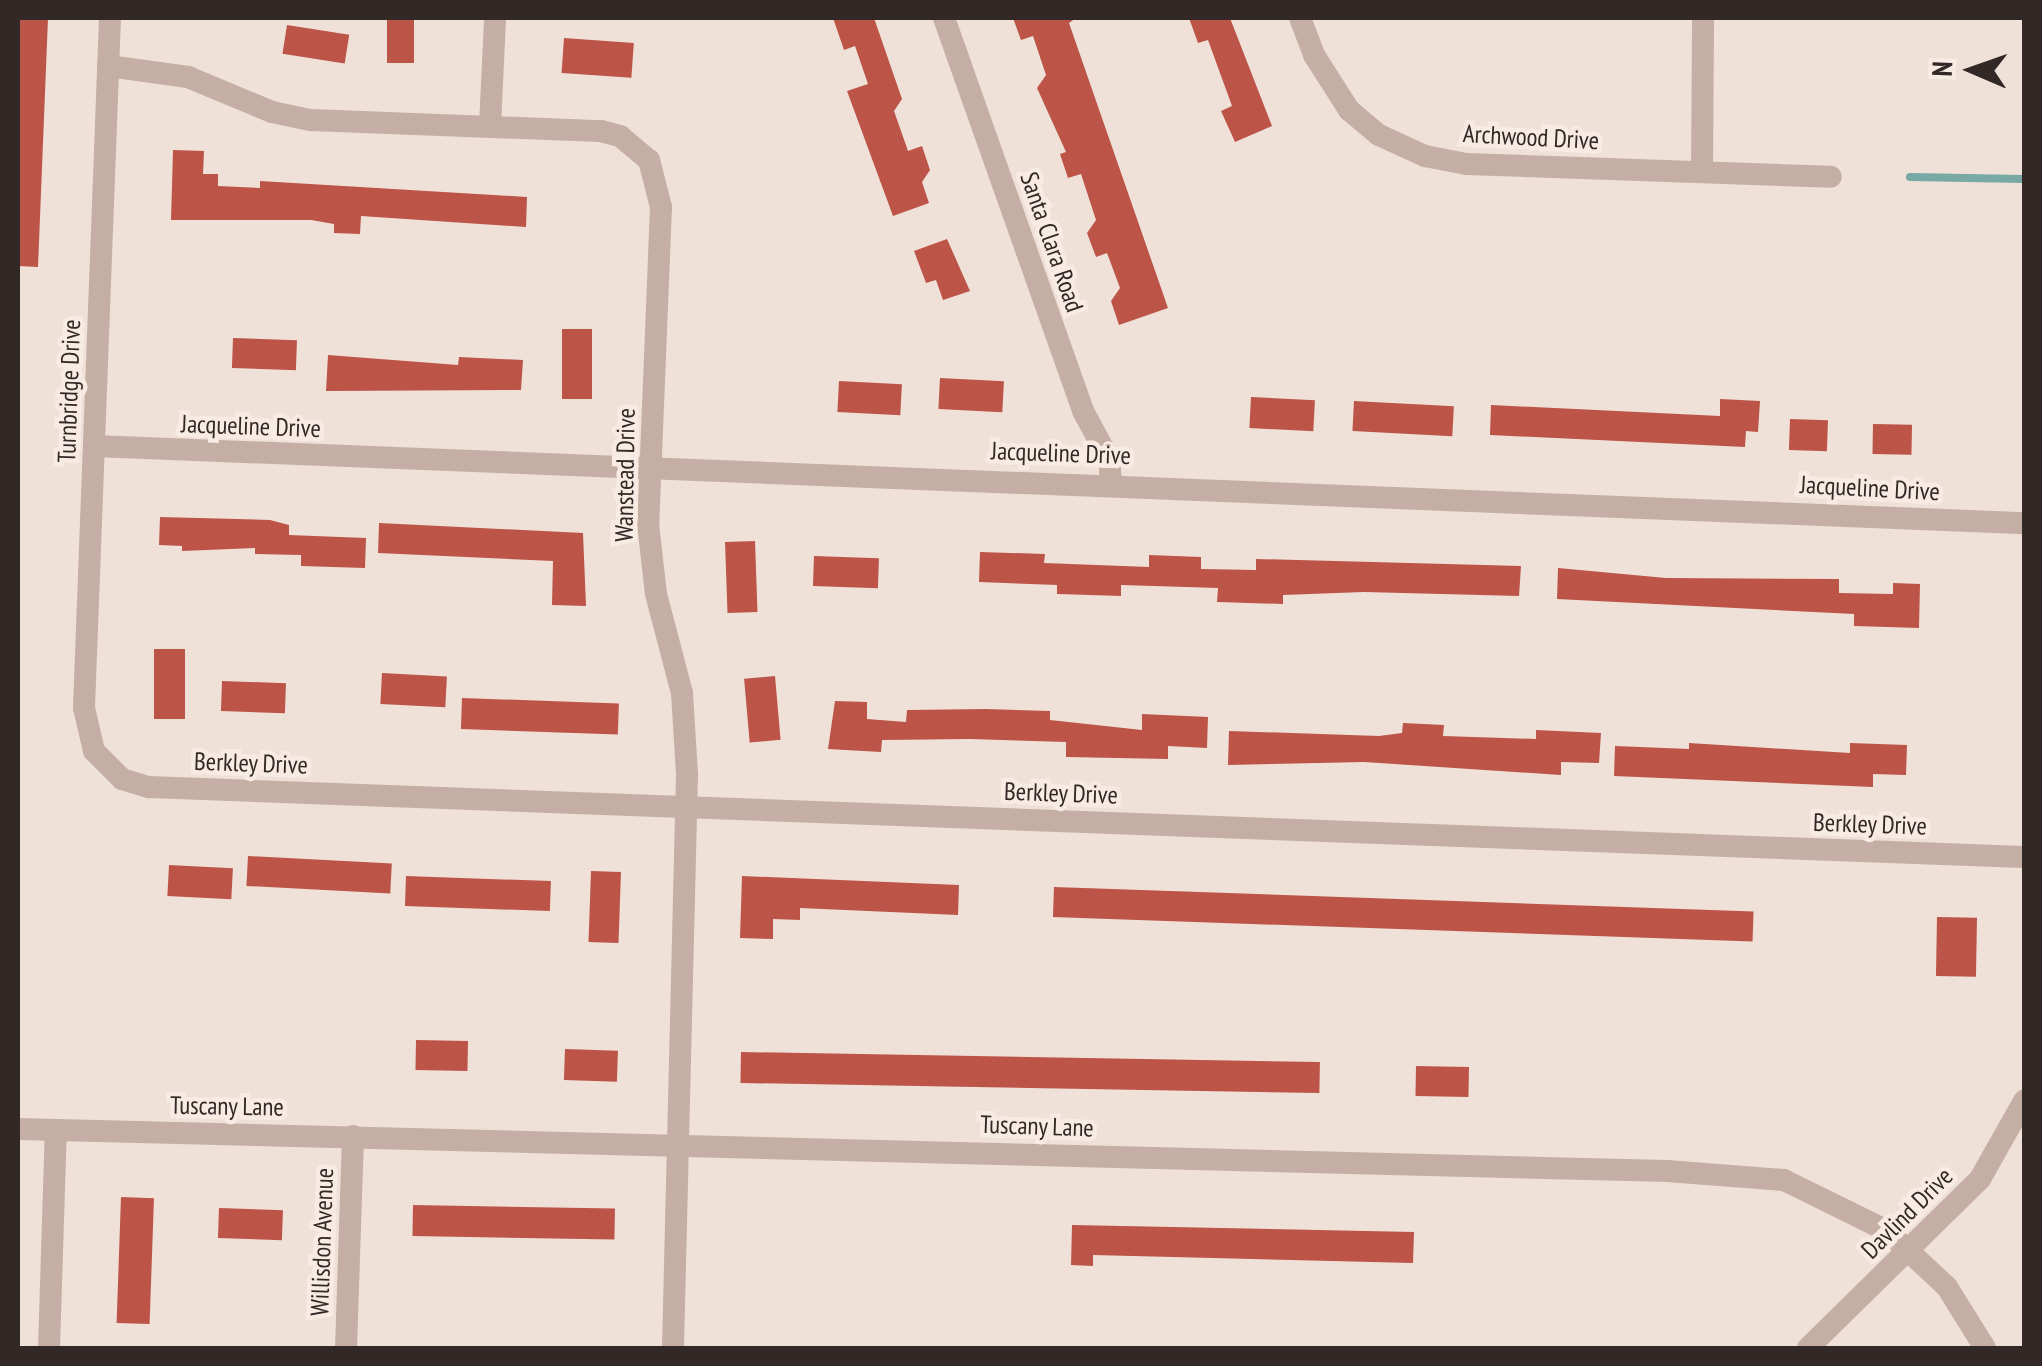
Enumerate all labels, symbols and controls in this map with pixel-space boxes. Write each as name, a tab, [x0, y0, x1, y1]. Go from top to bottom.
north arrow	[1922, 20, 2022, 120]
text: N	[1923, 61, 1960, 77]
street label: Archwood Drive	[1462, 118, 1600, 156]
street label: Santa Clara Road	[1014, 168, 1090, 316]
street label: Turnbridge Drive	[52, 319, 86, 463]
street label: Wanstead Drive	[609, 408, 641, 542]
street label: Jacqueline Drive	[181, 409, 321, 443]
street label: Jacqueline Drive	[991, 436, 1131, 470]
street label: Jacqueline Drive	[1799, 469, 1941, 507]
street label: Berkley Drive	[193, 746, 309, 780]
street label: Berkley Drive	[1003, 776, 1119, 810]
street label: Berkley Drive	[1812, 807, 1928, 841]
street label: Tuscany Lane	[170, 1090, 284, 1122]
street label: Tuscany Lane	[979, 1109, 1095, 1143]
street label: Davlind Drive	[1855, 1161, 1959, 1265]
street label: Willisdon Avenue	[304, 1167, 340, 1317]

